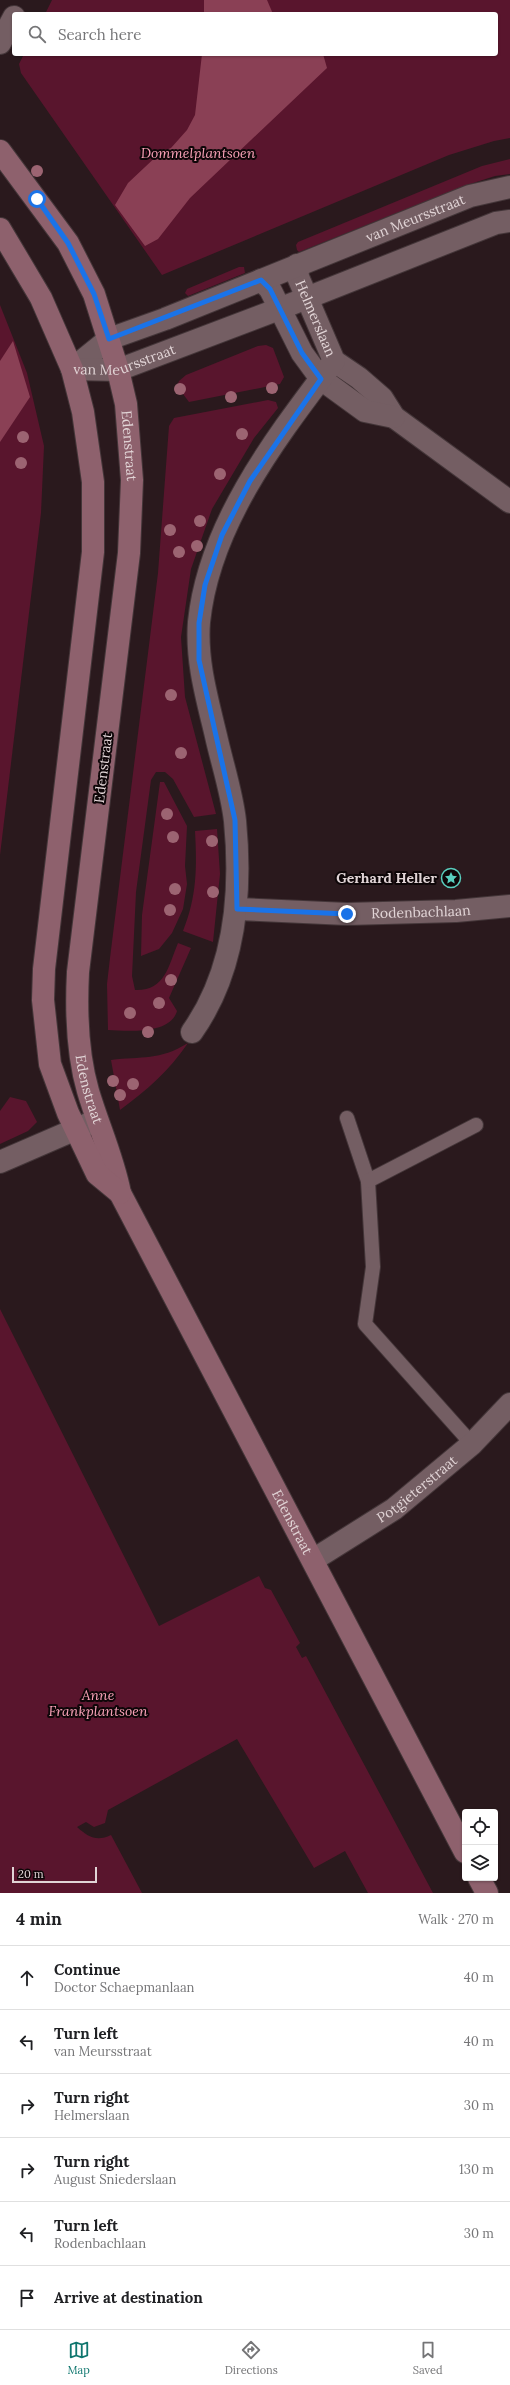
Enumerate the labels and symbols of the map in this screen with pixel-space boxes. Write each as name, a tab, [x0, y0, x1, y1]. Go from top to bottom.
park label: Dommelplantsoen	[141, 144, 256, 162]
route start	[28, 190, 46, 208]
street label: van Meursstraat	[363, 190, 468, 246]
street label: Helmerslaan	[291, 277, 340, 360]
street label: van Meursstraat	[73, 340, 178, 379]
street label: Edenstraat	[118, 410, 141, 482]
street label: Edenstraat	[90, 731, 116, 804]
place icon: Gerhard Heller	[440, 867, 462, 889]
place label: Gerhard Heller	[336, 869, 437, 887]
street label: Rodenbachlaan	[371, 901, 472, 922]
route end	[338, 905, 356, 923]
street label: Edenstraat	[72, 1053, 107, 1127]
street label: Potgieterstraat	[373, 1451, 461, 1527]
street label: Edenstraat	[268, 1486, 317, 1558]
park label: Anne Frankplantsoen	[48, 1686, 148, 1720]
scale bar	[12, 1865, 97, 1884]

